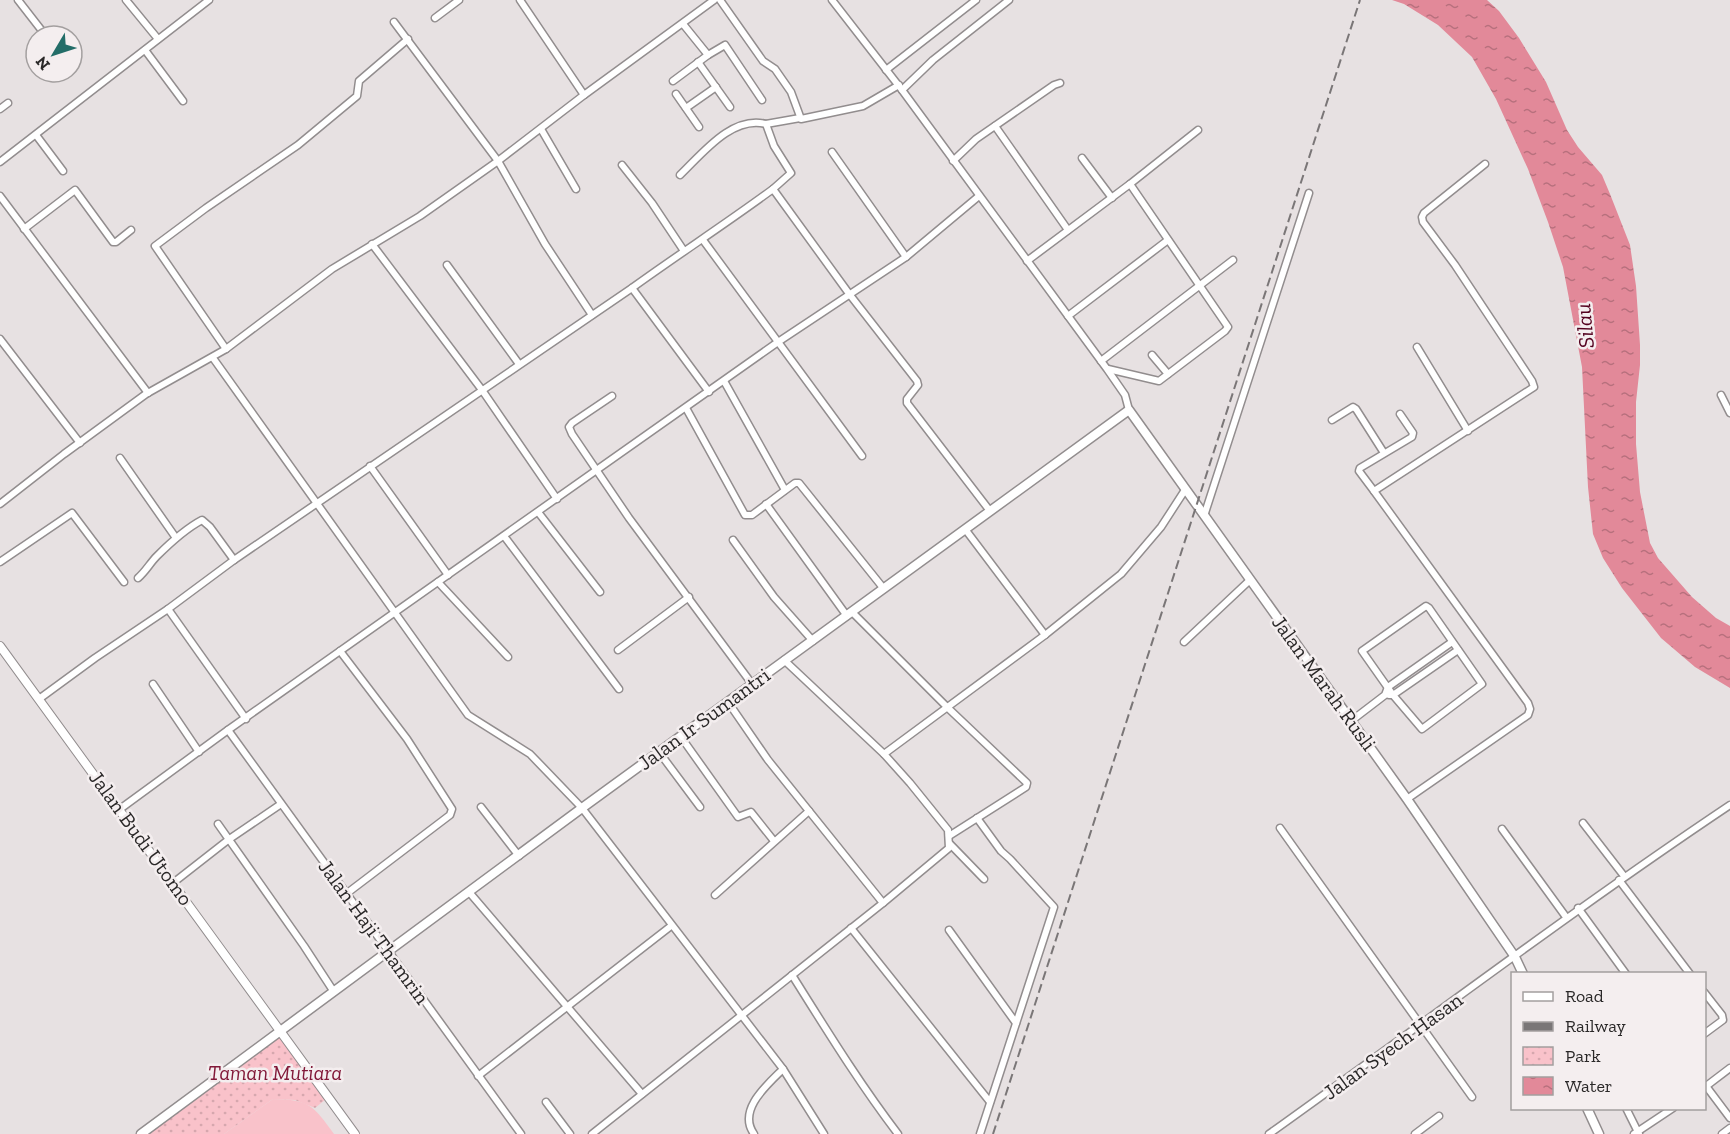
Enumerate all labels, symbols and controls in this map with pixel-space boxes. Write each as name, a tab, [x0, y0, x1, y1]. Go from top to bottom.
north arrow	[24, 24, 84, 84]
text: N	[32, 52, 54, 74]
water label: Silau	[1569, 302, 1600, 350]
street label: Jalan Marah Rusli	[1267, 610, 1382, 755]
street label: Jalan Ir Sumantri	[633, 662, 775, 775]
street label: Jalan Budi Utomo	[84, 765, 199, 910]
street label: Jalan Haji Thamrin	[313, 854, 435, 1010]
legend	[1511, 972, 1706, 1110]
text: Road	[1565, 985, 1604, 1007]
street label: Jalan Syech Hasan	[1318, 987, 1467, 1105]
text: Railway	[1565, 1015, 1627, 1037]
text: Park	[1565, 1045, 1601, 1067]
park label: Taman Mutiara	[208, 1060, 342, 1085]
text: Water	[1565, 1075, 1612, 1097]

